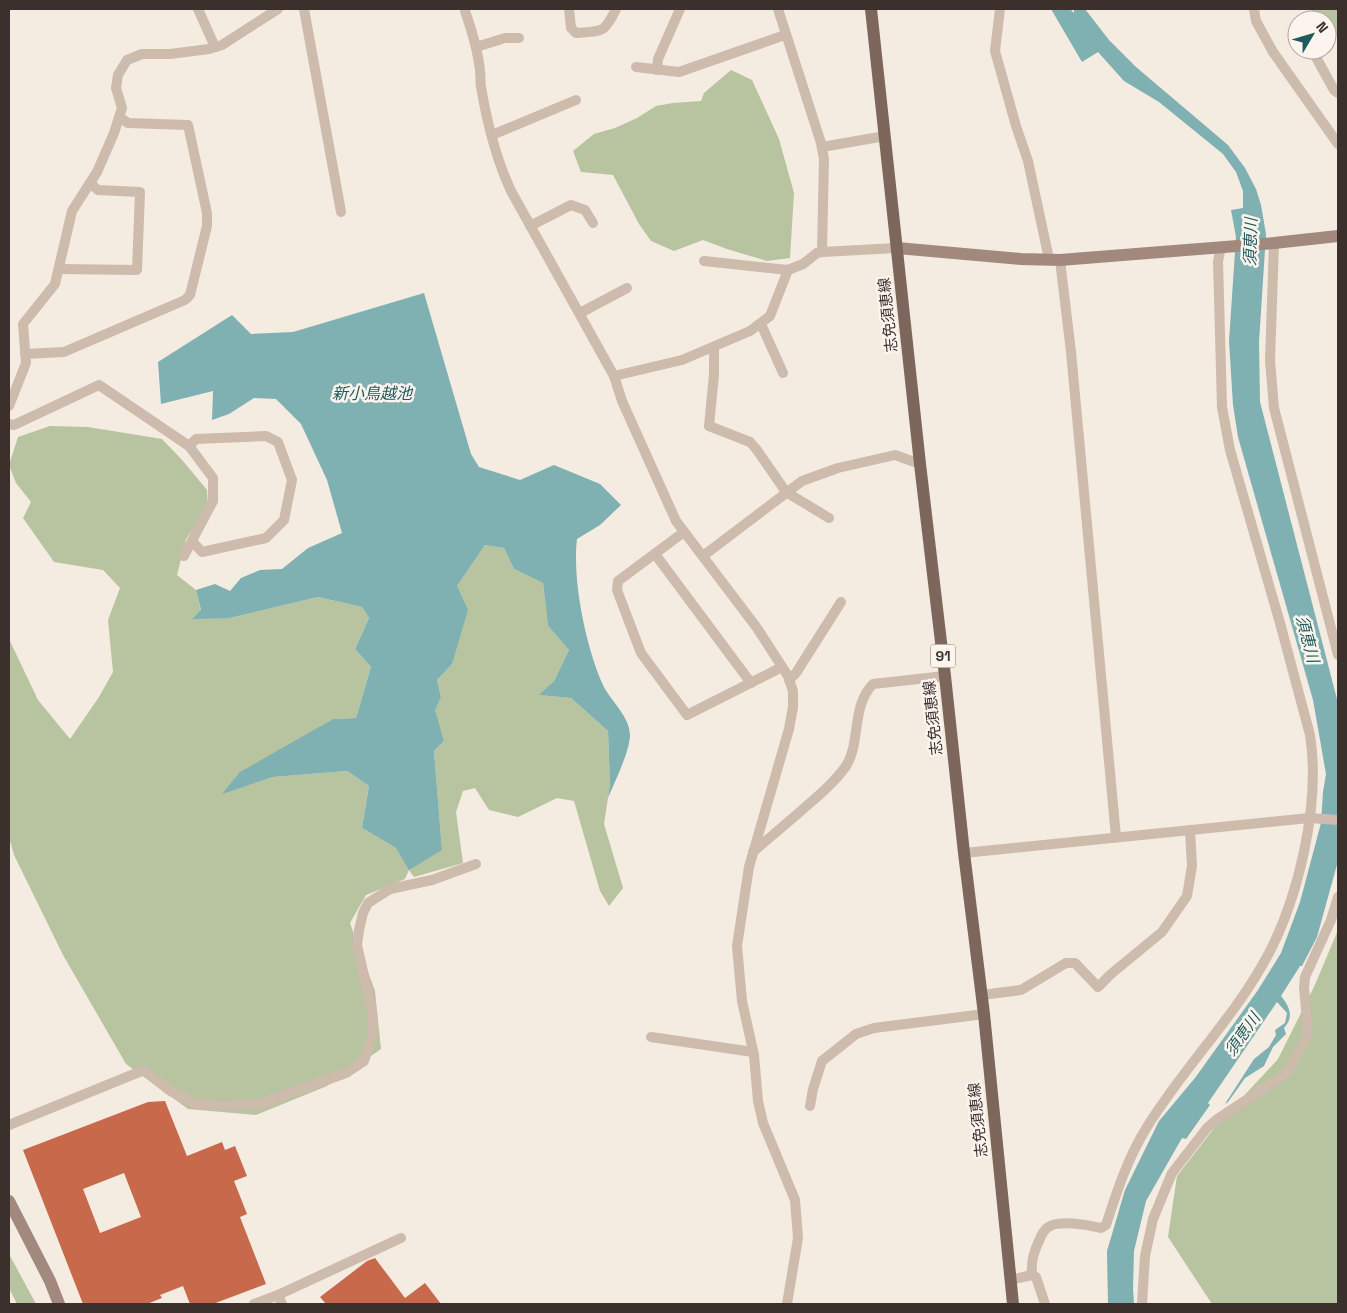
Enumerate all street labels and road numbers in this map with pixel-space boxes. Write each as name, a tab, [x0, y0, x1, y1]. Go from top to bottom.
street label: 志免須恵線	[874, 277, 901, 353]
road number: 91	[930, 644, 956, 668]
street label: 志免須恵線	[919, 680, 946, 756]
street label: 志免須恵線	[964, 1082, 991, 1158]

